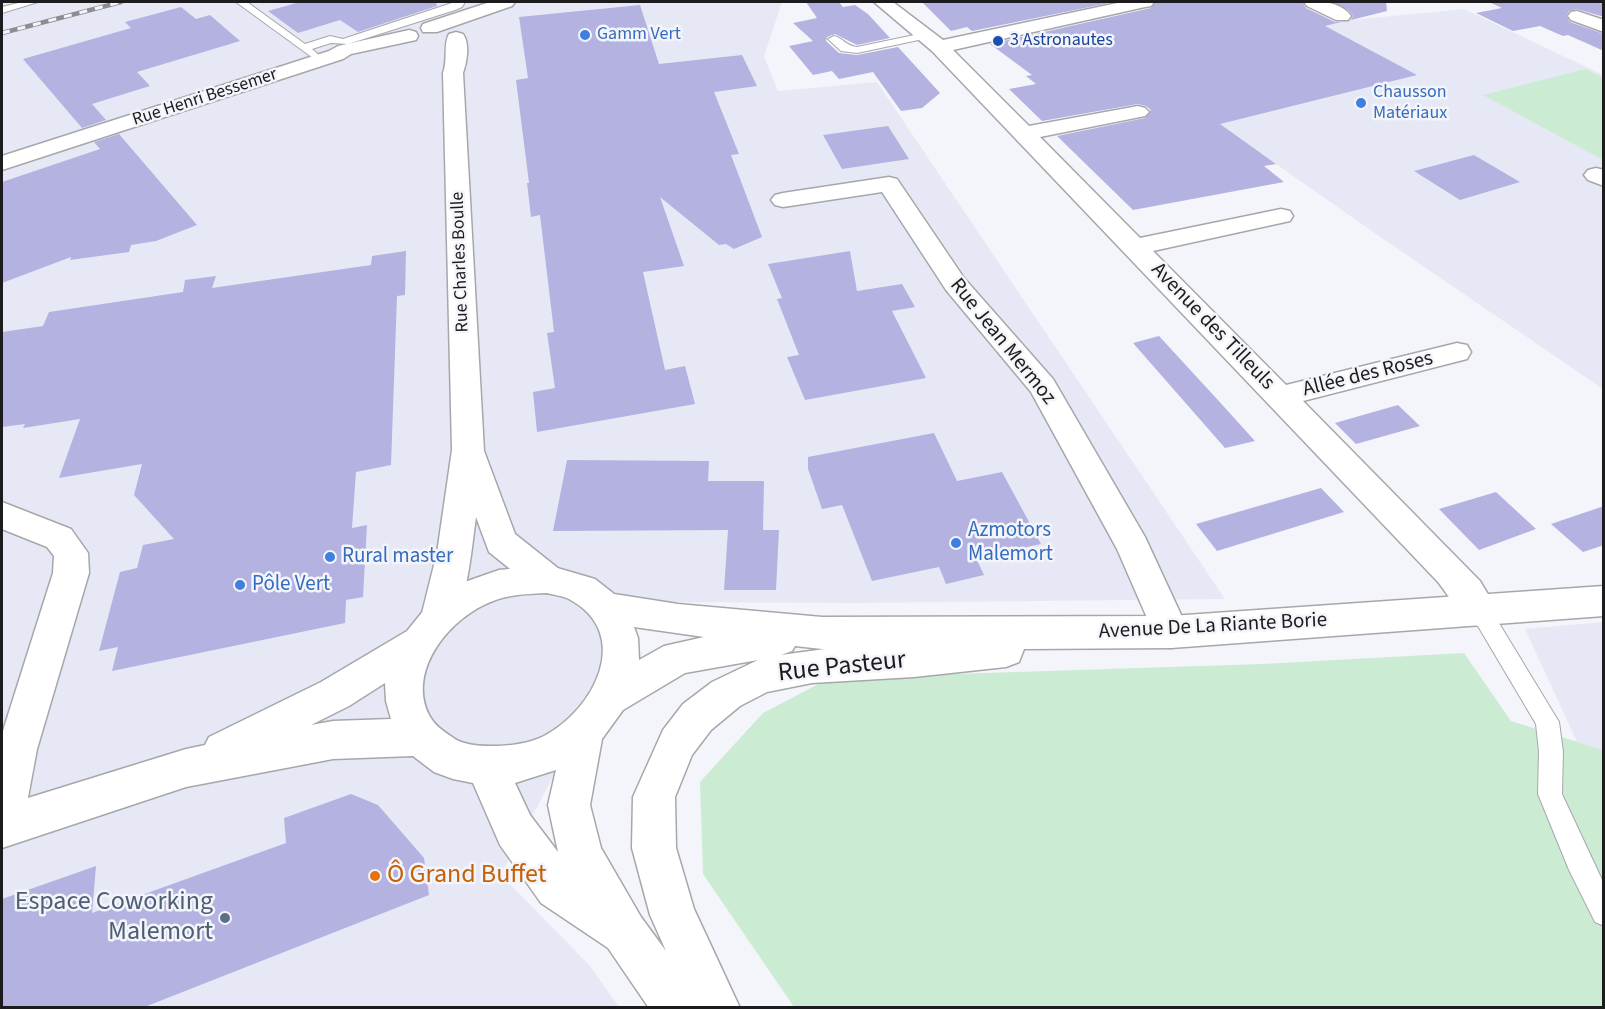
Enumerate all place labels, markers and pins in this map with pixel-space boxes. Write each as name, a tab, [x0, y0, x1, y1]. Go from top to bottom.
place label: Gamm Vert	[597, 24, 681, 46]
marker: Gamm Vert	[578, 28, 592, 42]
place label: 3 Astronautes	[1010, 30, 1113, 52]
marker: 3 Astronautes	[991, 34, 1005, 48]
place label: Chausson Matériaux	[1373, 82, 1447, 124]
marker: Chausson Matériaux	[1354, 96, 1368, 110]
place label: Azmotors Malemort	[968, 518, 1053, 568]
marker: Azmotors Malemort	[949, 536, 963, 550]
place label: Rural master	[342, 544, 453, 570]
marker: Rural master	[323, 550, 337, 564]
place label: Pôle Vert	[252, 572, 330, 598]
marker: Pôle Vert	[233, 578, 247, 592]
place label: Ô Grand Buffet	[387, 860, 546, 892]
marker: Ô Grand Buffet	[368, 869, 382, 883]
place label: Espace Coworking Malemort	[15, 887, 213, 948]
marker: Espace Coworking Malemort	[218, 911, 232, 925]

